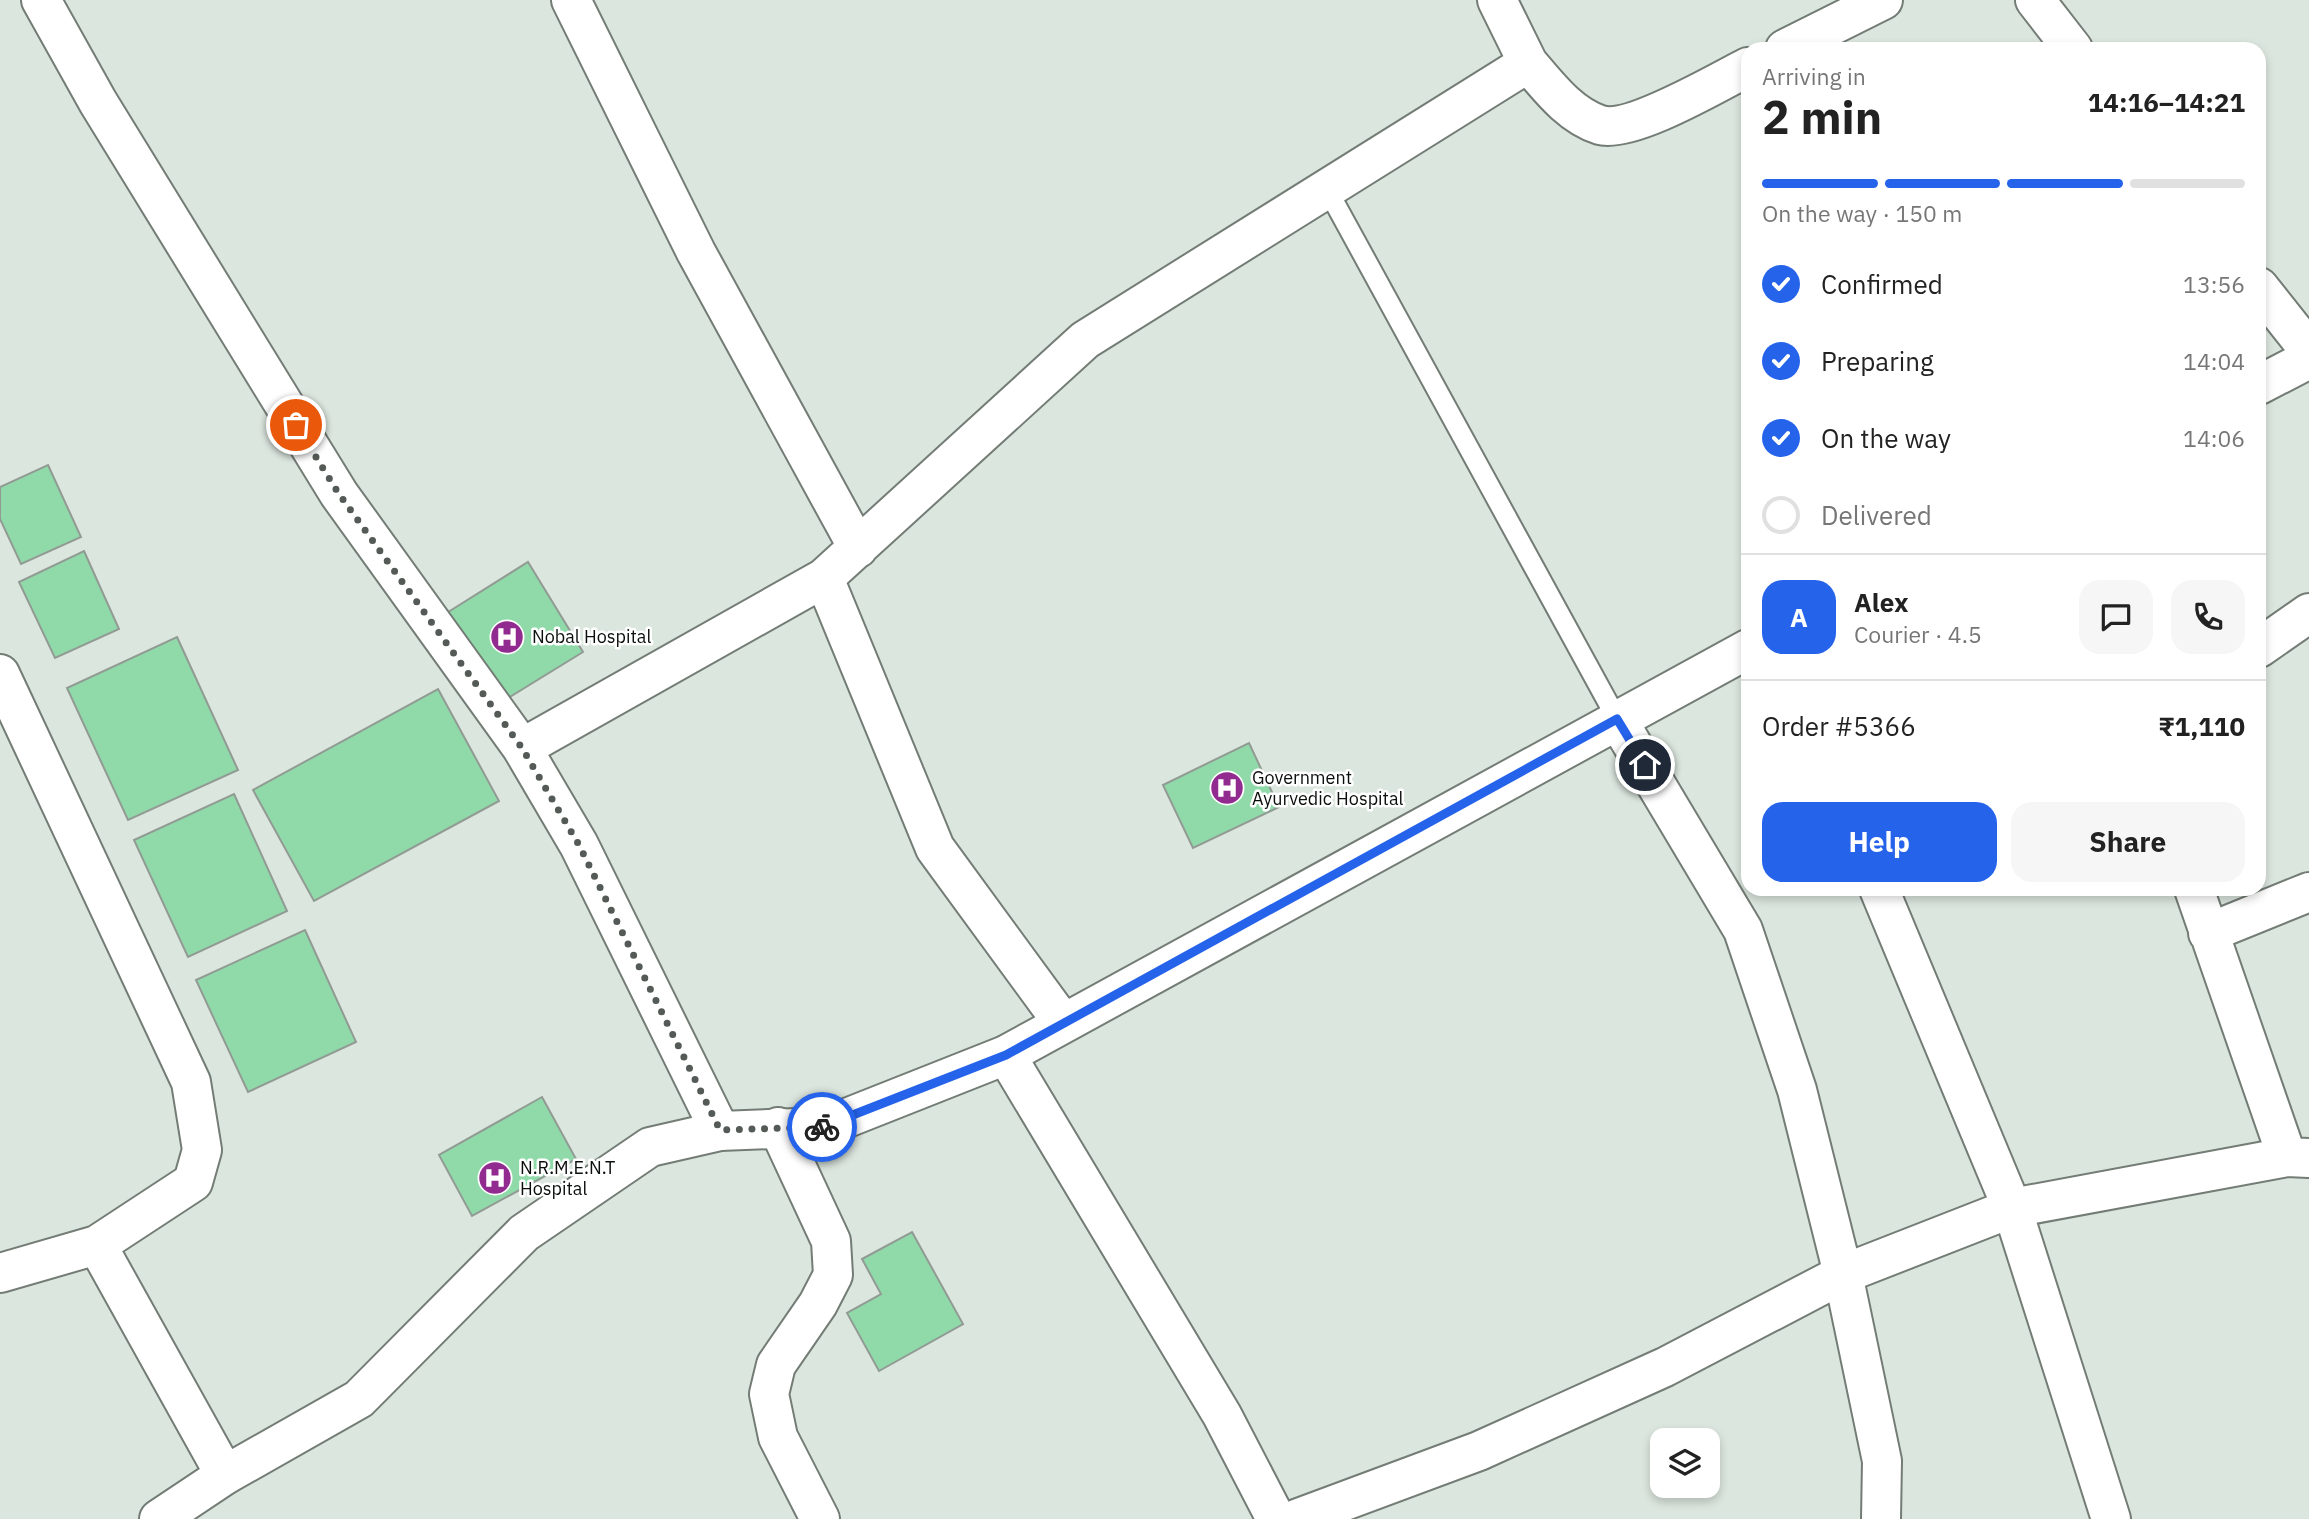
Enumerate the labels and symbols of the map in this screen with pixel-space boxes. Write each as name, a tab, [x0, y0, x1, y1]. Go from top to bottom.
pin	[266, 395, 326, 455]
hospital icon: Nobal Hospital	[488, 618, 526, 656]
place label: Nobal Hospital	[532, 625, 651, 648]
pin	[1615, 735, 1675, 795]
place label: Government Ayurvedic Hospital	[1252, 766, 1404, 810]
hospital icon: Government Ayurvedic Hospital	[1208, 769, 1246, 807]
courier	[787, 1092, 857, 1162]
place label: N.R.M.E.N.T Hospital	[520, 1156, 615, 1200]
hospital icon: N.R.M.E.N.T Hospital	[476, 1159, 514, 1197]

